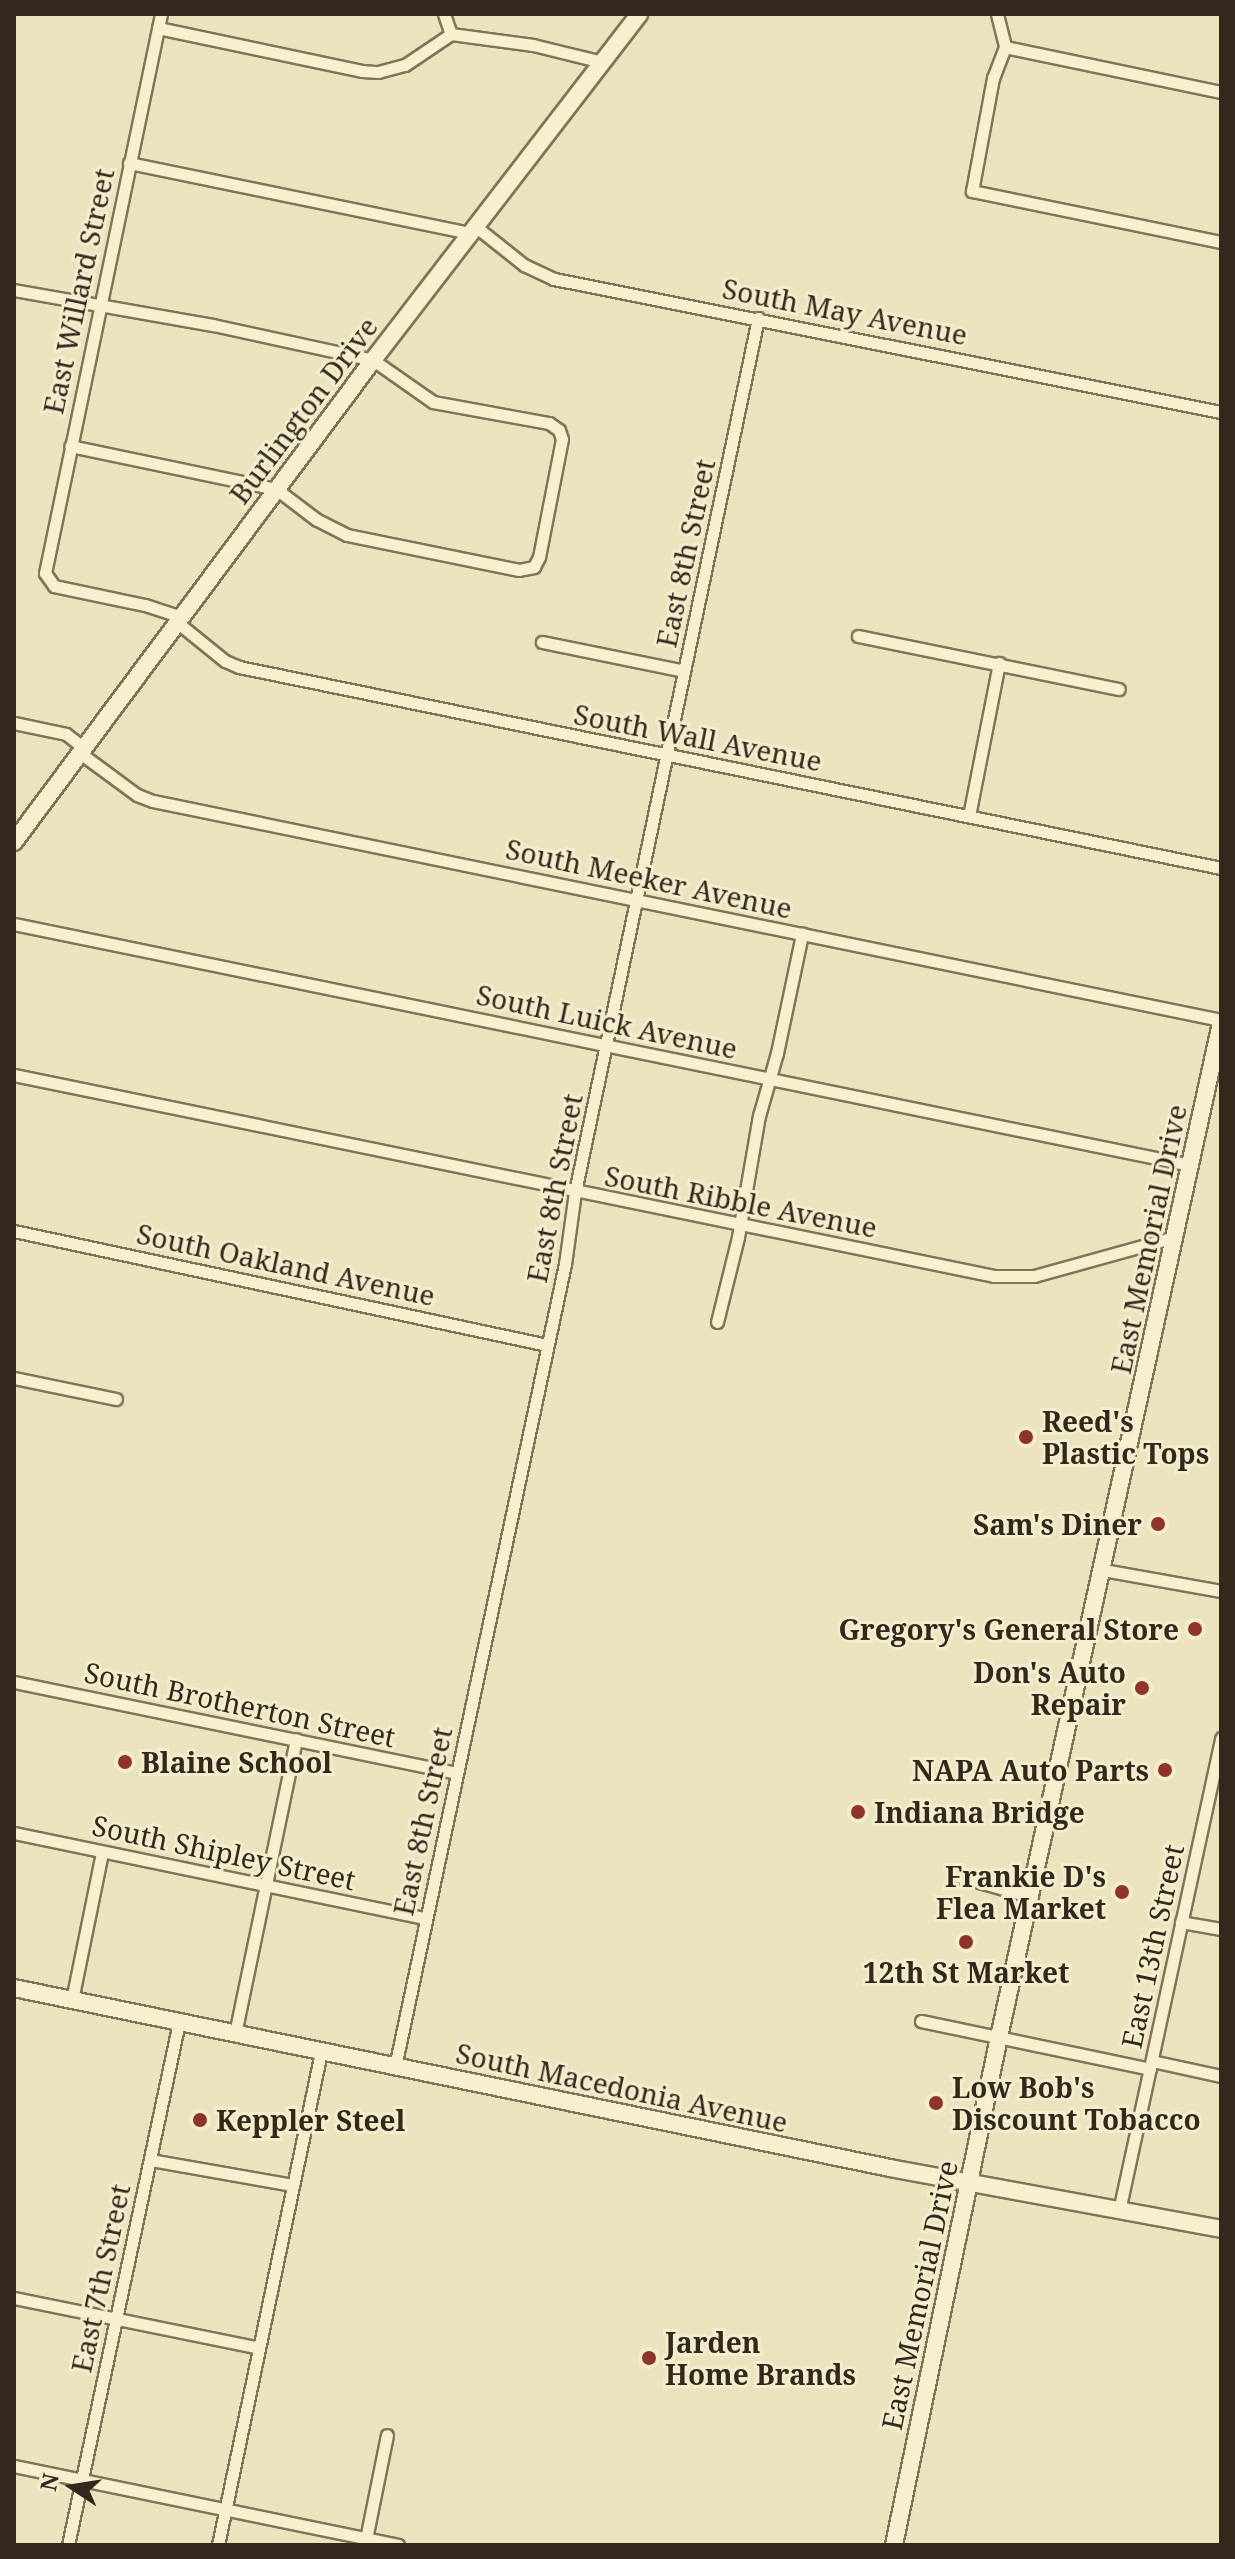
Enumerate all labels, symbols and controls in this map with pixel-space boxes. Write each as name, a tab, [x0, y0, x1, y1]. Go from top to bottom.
street label: East Willard Street	[36, 165, 120, 417]
street label: South May Avenue	[720, 271, 970, 351]
street label: Burlington Drive	[222, 310, 384, 510]
street label: East 8th Street	[649, 456, 721, 650]
street label: South Wall Avenue	[571, 696, 825, 778]
street label: South Meeker Avenue	[503, 831, 795, 925]
street label: South Luick Avenue	[474, 977, 740, 1065]
street label: East 8th Street	[519, 1091, 589, 1285]
street label: East Memorial Drive	[1103, 1101, 1193, 1377]
street label: South Ribble Avenue	[602, 1158, 880, 1244]
street label: South Oakland Avenue	[134, 1216, 438, 1312]
place label: Reed's Plastic Tops	[1042, 1404, 1209, 1470]
marker: Reed's Plastic Tops	[1017, 1428, 1035, 1446]
place label: Sam's Diner	[973, 1507, 1142, 1541]
marker: Sam's Diner	[1149, 1515, 1167, 1533]
place label: Gregory's General Store	[838, 1612, 1179, 1646]
marker: Gregory's General Store	[1186, 1620, 1204, 1638]
street label: South Brotherton Street	[81, 1655, 399, 1753]
place label: Don's Auto Repair	[973, 1655, 1126, 1721]
marker: Don's Auto Repair	[1133, 1679, 1151, 1697]
street label: East 8th Street	[386, 1724, 458, 1918]
place label: Blaine School	[141, 1745, 332, 1779]
marker: Blaine School	[116, 1753, 134, 1771]
place label: NAPA Auto Parts	[912, 1753, 1149, 1787]
marker: NAPA Auto Parts	[1156, 1761, 1174, 1779]
place label: Indiana Bridge	[874, 1795, 1085, 1829]
marker: Indiana Bridge	[849, 1803, 867, 1821]
street label: South Shipley Street	[89, 1808, 359, 1896]
street label: East 13th Street	[1114, 1841, 1190, 2051]
place label: Frankie D's Flea Market	[936, 1859, 1106, 1925]
marker: Frankie D's Flea Market	[1113, 1883, 1131, 1901]
marker: 12th St Market	[957, 1933, 975, 1951]
place label: 12th St Market	[863, 1955, 1069, 1989]
street label: South Macedonia Avenue	[453, 2035, 791, 2139]
place label: Low Bob's Discount Tobacco	[952, 2070, 1201, 2136]
marker: Low Bob's Discount Tobacco	[927, 2094, 945, 2112]
place label: Keppler Steel	[216, 2103, 405, 2137]
marker: Keppler Steel	[191, 2111, 209, 2129]
street label: East Memorial Drive	[874, 2157, 964, 2433]
street label: East 7th Street	[64, 2181, 136, 2375]
place label: Jarden Home Brands	[665, 2325, 856, 2391]
marker: Jarden Home Brands	[640, 2349, 658, 2367]
north arrow	[32, 2447, 112, 2527]
text: N	[32, 2470, 65, 2494]

